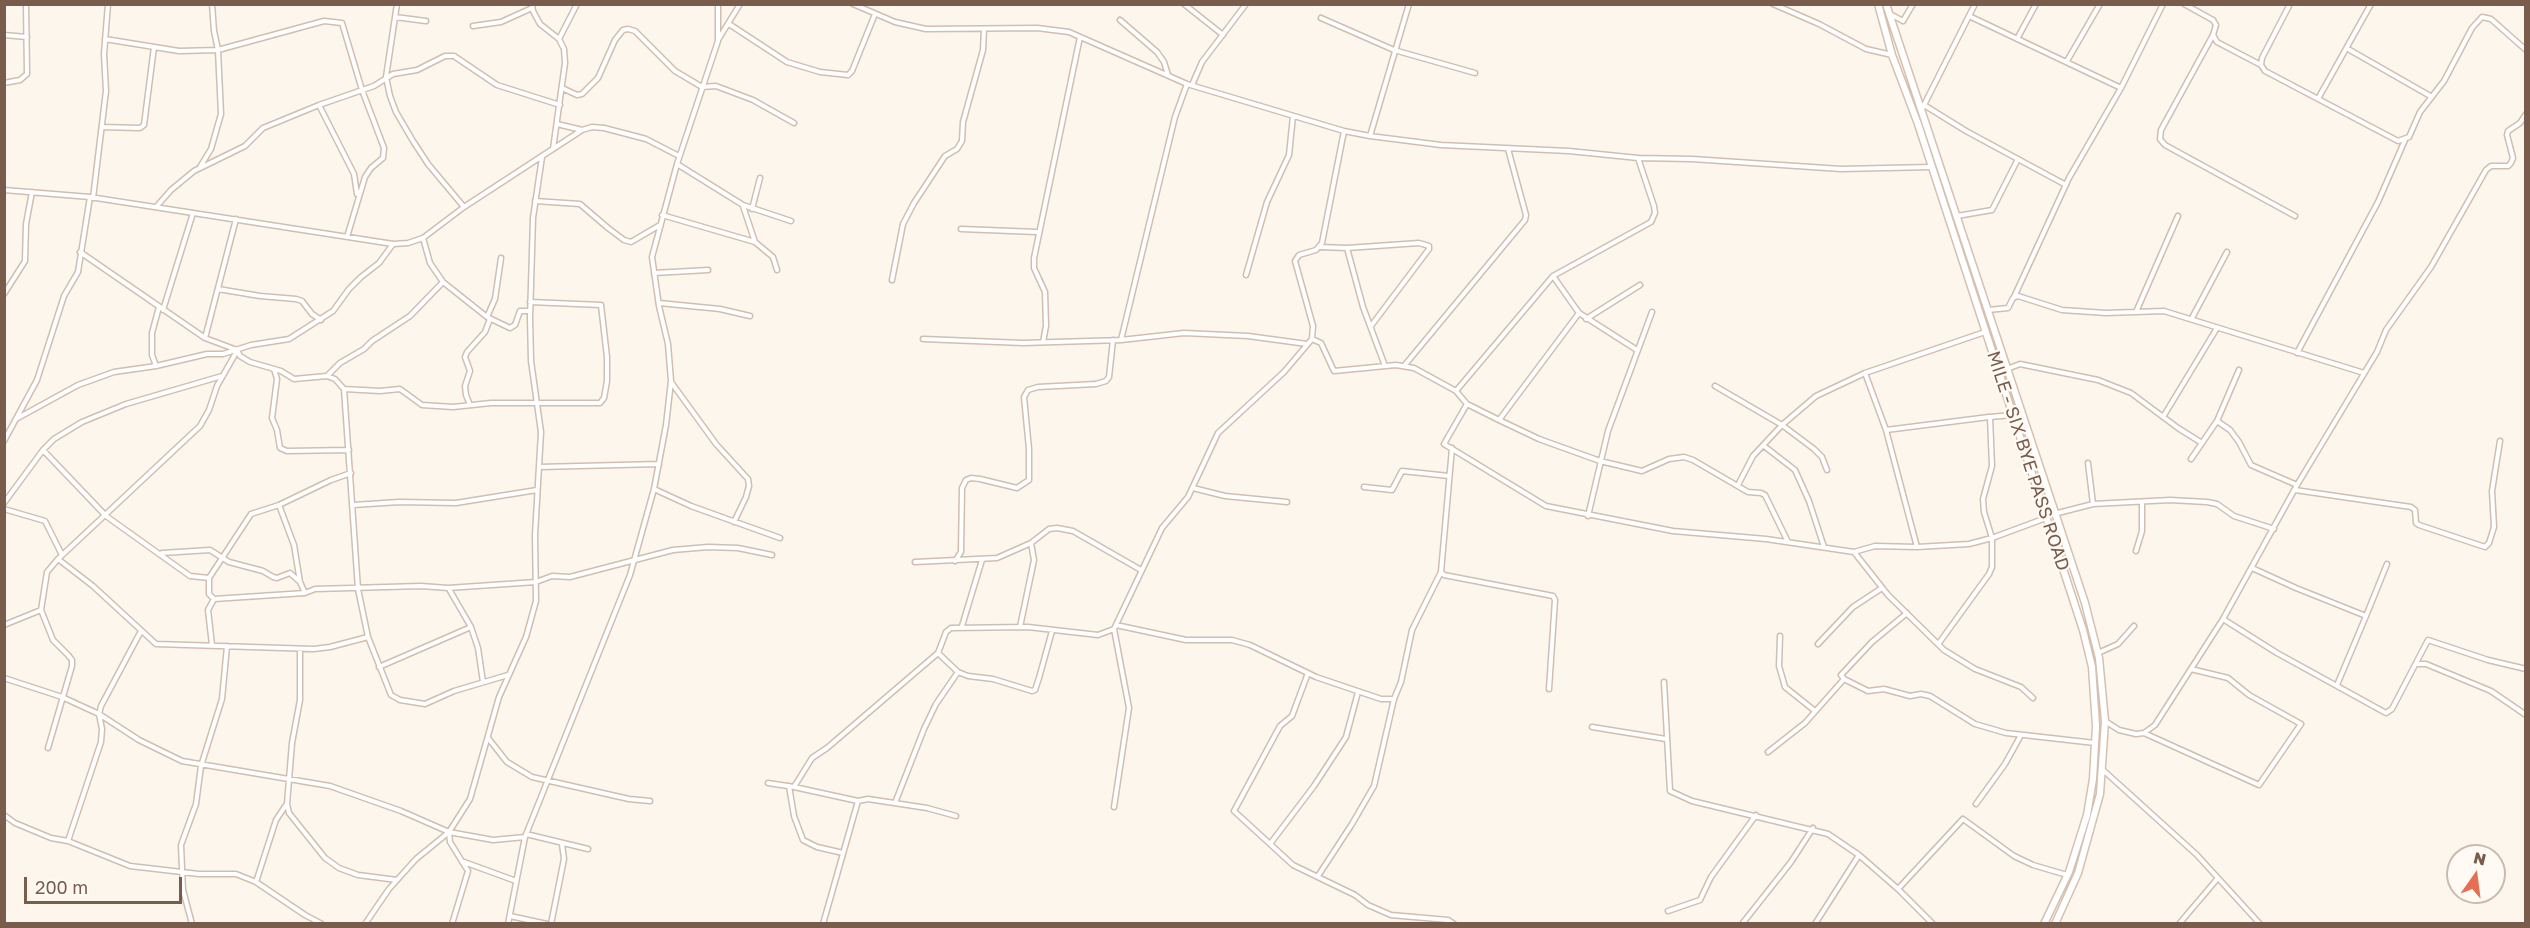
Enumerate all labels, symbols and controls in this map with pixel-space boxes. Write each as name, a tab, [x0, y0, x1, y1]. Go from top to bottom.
street label: MILE - SIX BYE PASS ROAD	[1982, 348, 2074, 574]
north arrow	[2446, 844, 2506, 904]
text: N	[2472, 847, 2488, 870]
scale bar	[27, 865, 184, 903]
text: 200 m	[35, 876, 88, 898]

